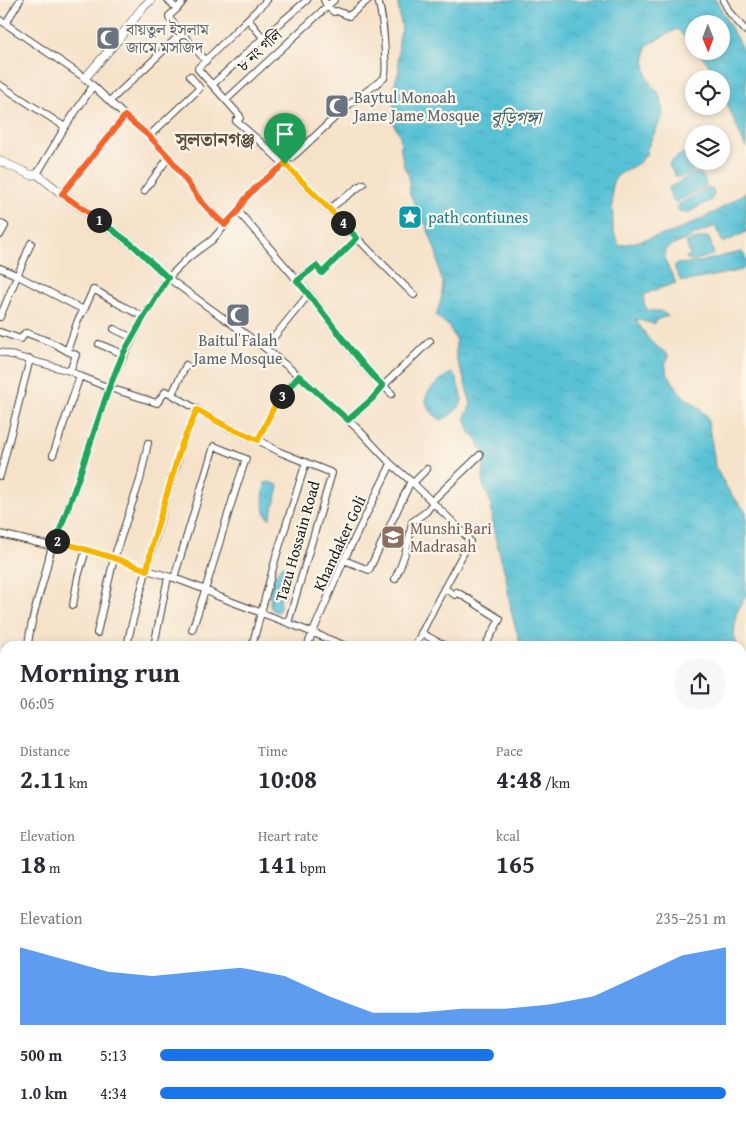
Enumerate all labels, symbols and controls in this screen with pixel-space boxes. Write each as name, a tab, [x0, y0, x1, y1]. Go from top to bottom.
north arrow	[685, 15, 730, 60]
map controls	[685, 15, 730, 170]
place label: বায়তুল ইসলাম জামে মসজিদ	[125, 17, 210, 59]
street label: ৮ নং গলি	[231, 22, 288, 77]
mosque icon: বায়তুল ইসলাম জামে মসজিদ	[95, 25, 121, 51]
button: locate	[685, 70, 730, 115]
place label: Baytul Monoah Jame Jame Mosque	[352, 85, 480, 127]
mosque icon: Baytul Monoah Jame Jame Mosque	[324, 93, 350, 119]
water label: বুড়িগঙ্গা	[491, 104, 543, 131]
pin	[264, 113, 306, 164]
icon: arrive	[271, 120, 299, 148]
district label: সুলতানগঞ্জ	[174, 125, 255, 153]
button: layers	[685, 125, 730, 170]
place icon: path contiunes	[397, 204, 423, 230]
place label: path contiunes	[428, 205, 528, 229]
pin: 1	[86, 208, 112, 232]
text: 1	[96, 210, 103, 230]
pin: 4	[330, 210, 356, 236]
text: 4	[340, 213, 347, 233]
mosque icon: Baitul Falah Jame Mosque	[225, 302, 251, 328]
place label: Baitul Falah Jame Mosque	[192, 328, 282, 370]
pin: 3	[270, 384, 294, 408]
text: 3	[279, 386, 286, 406]
street label: Tazu Hossain Road	[268, 477, 326, 604]
street label: Khandaker Goli	[306, 491, 372, 595]
place label: Munshi Bari Madrasah	[410, 516, 492, 558]
school or university icon: Munshi Bari Madrasah	[380, 524, 406, 550]
pin: 2	[44, 528, 70, 554]
text: 2	[54, 531, 61, 551]
text: Morning run	[20, 651, 180, 692]
button: share	[674, 658, 726, 710]
text: 06:05	[20, 691, 55, 715]
text: Distance	[20, 741, 70, 761]
text: Time	[258, 741, 288, 761]
text: Pace	[496, 741, 523, 761]
text: 2.11	[20, 761, 66, 797]
text: 10:08	[258, 761, 317, 797]
text: 4:48	[496, 761, 542, 797]
text: km	[66, 773, 88, 793]
text: /km	[542, 773, 570, 793]
text: Elevation	[20, 826, 75, 846]
text: Heart rate	[258, 826, 318, 846]
text: kcal	[496, 826, 520, 846]
text: 18	[20, 846, 46, 882]
text: 141	[258, 846, 297, 882]
text: 165	[496, 846, 535, 882]
text: m	[46, 858, 60, 878]
text: bpm	[297, 858, 326, 878]
text: Elevation	[20, 906, 83, 930]
text: 235–251 m	[656, 906, 726, 930]
text: 500 m	[20, 1043, 62, 1067]
text: 5:13	[100, 1043, 127, 1067]
text: 1.0 km	[20, 1081, 67, 1105]
text: 4:34	[100, 1081, 127, 1105]

